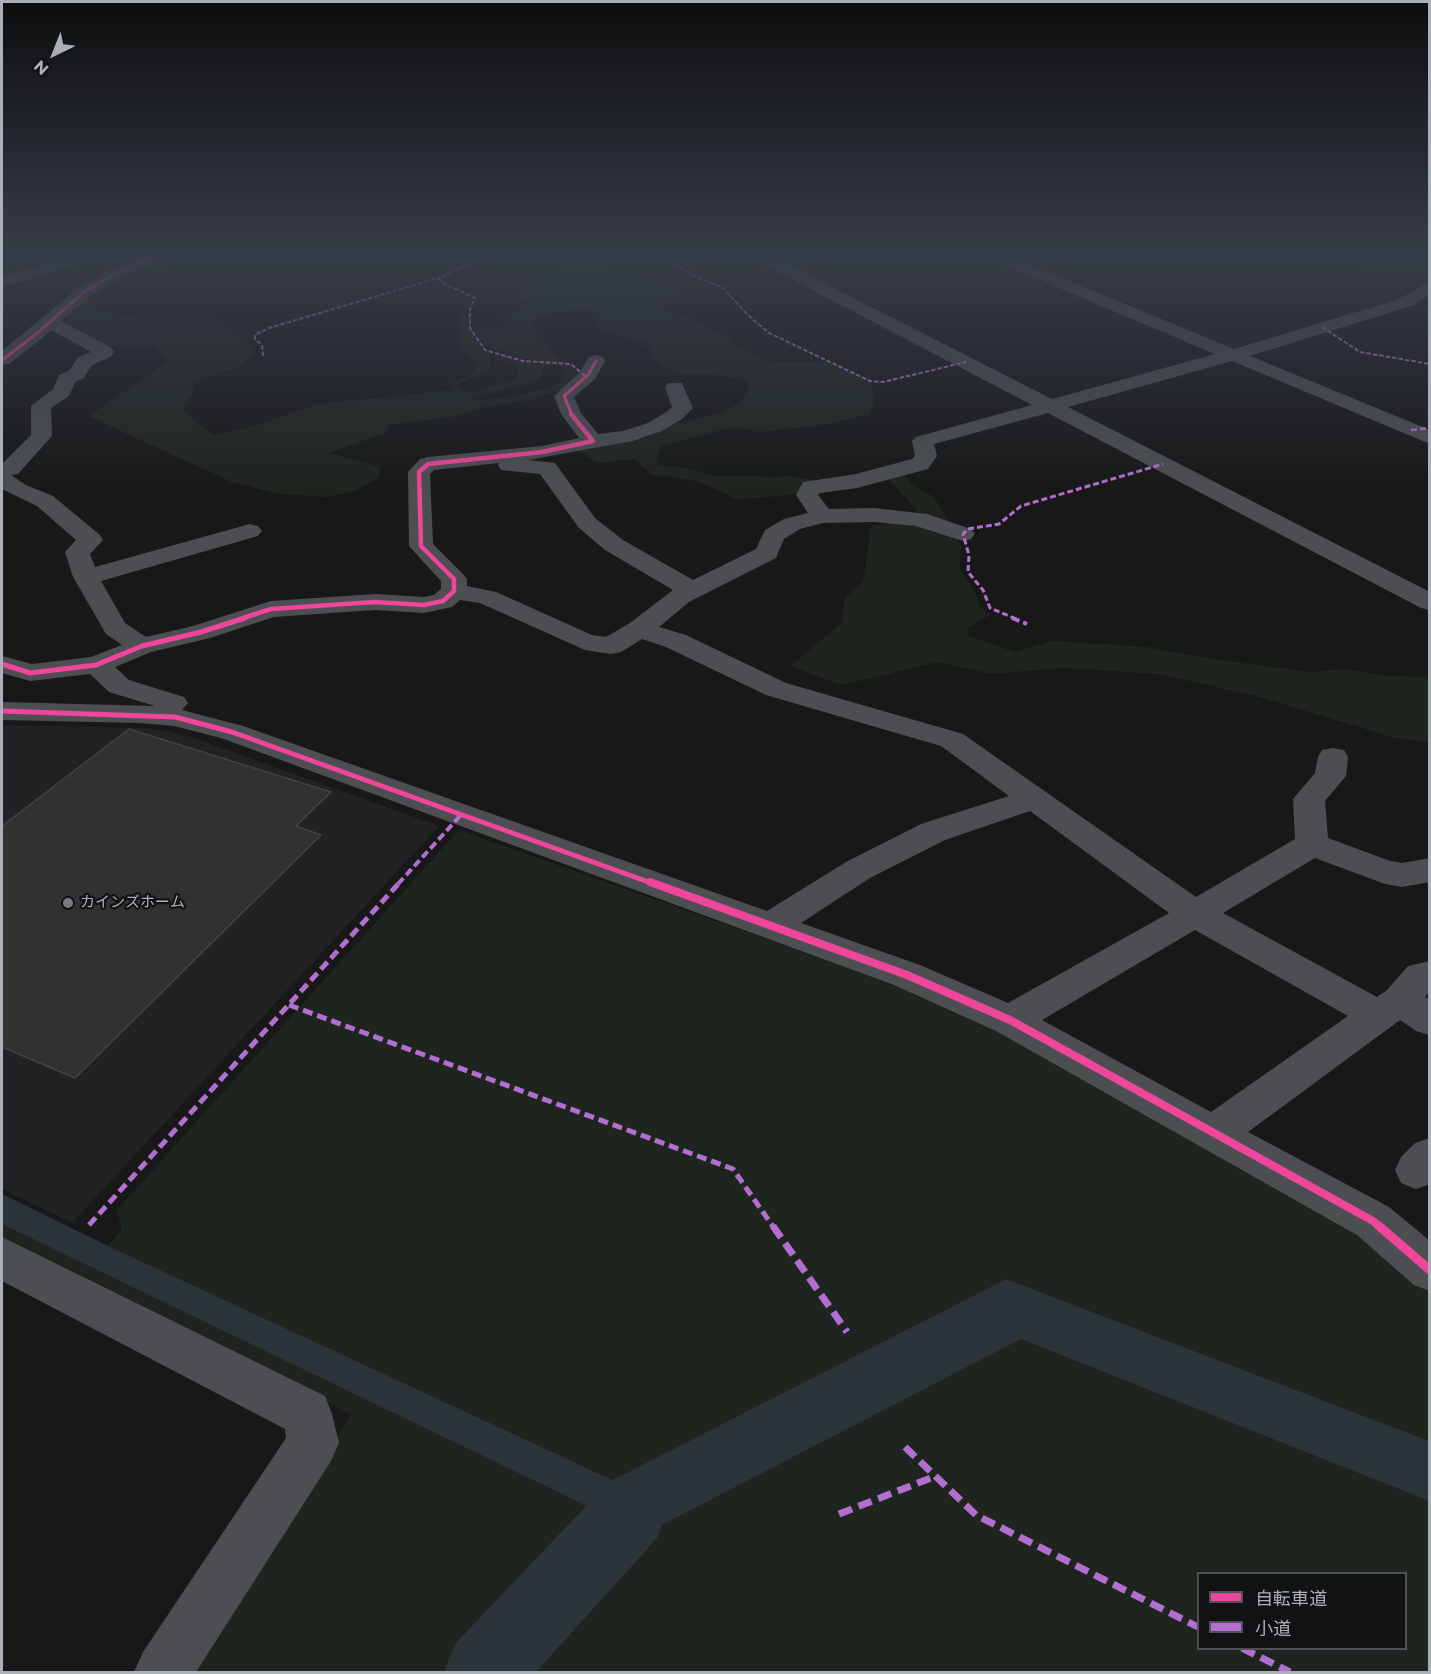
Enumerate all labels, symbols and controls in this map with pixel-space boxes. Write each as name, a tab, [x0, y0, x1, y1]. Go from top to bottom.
north arrow	[24, 24, 84, 84]
text: N	[30, 56, 53, 79]
place label: カインズホーム	[80, 894, 185, 912]
marker: カインズホーム	[61, 896, 75, 910]
legend	[1197, 1572, 1407, 1650]
text: 自転車道	[1255, 1588, 1327, 1610]
text: 小道	[1255, 1618, 1291, 1640]

